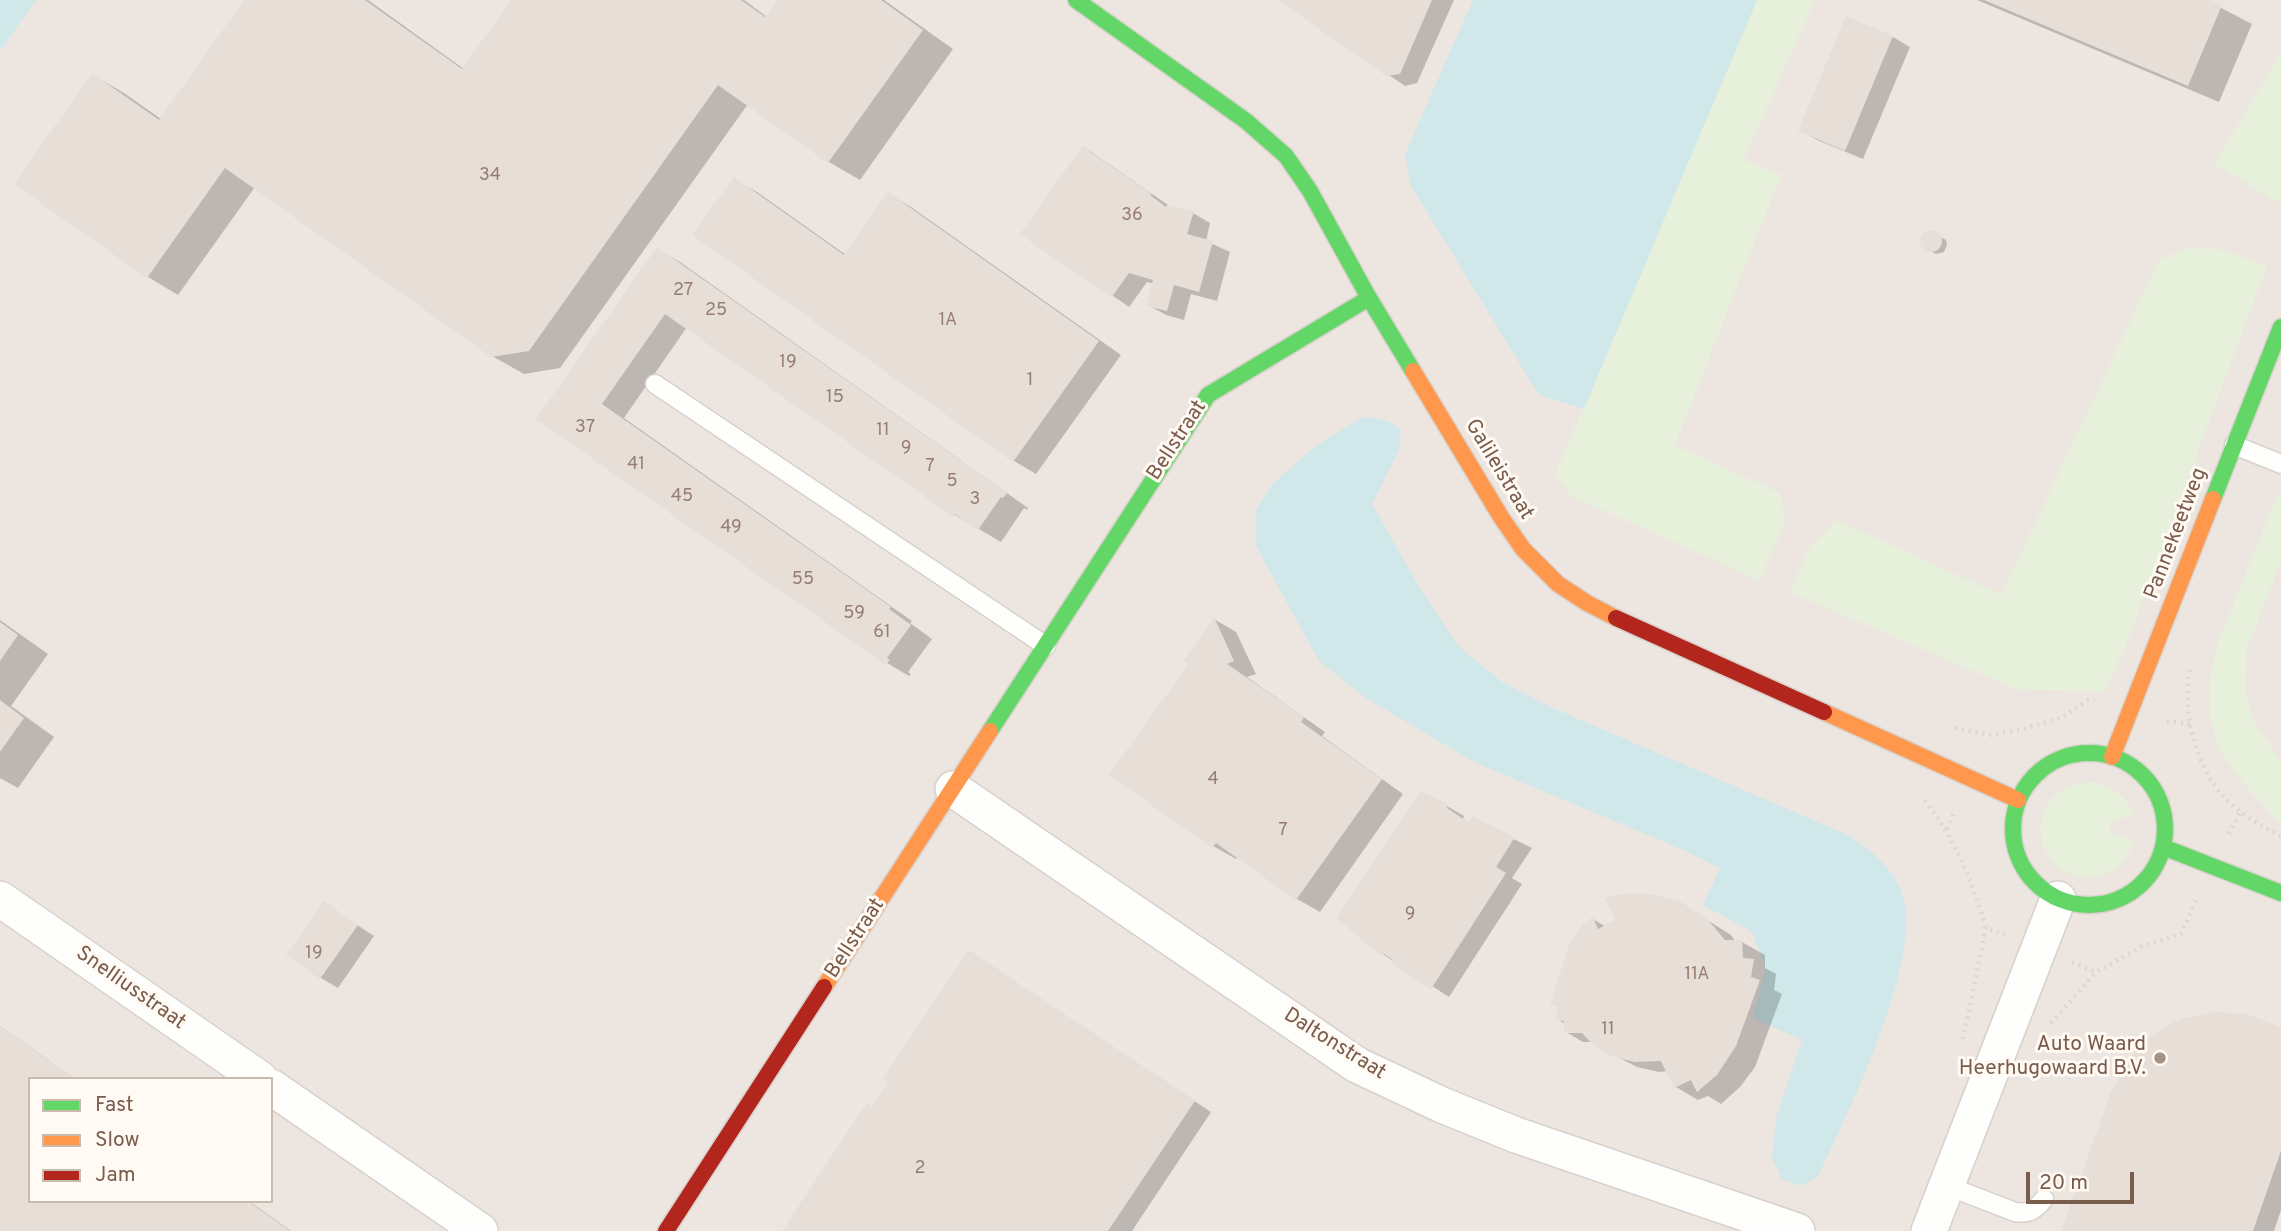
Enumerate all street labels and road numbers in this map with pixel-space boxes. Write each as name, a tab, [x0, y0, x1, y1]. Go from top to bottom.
street label: Bellstraat	[1143, 396, 1213, 486]
street label: Galileistraat	[1458, 415, 1538, 525]
street label: Pannekeetweg	[2140, 465, 2214, 603]
street label: Bellstraat	[821, 894, 891, 984]
street label: Snelliusstraat	[70, 942, 190, 1036]
street label: Daltonstraat	[1278, 1004, 1390, 1086]

